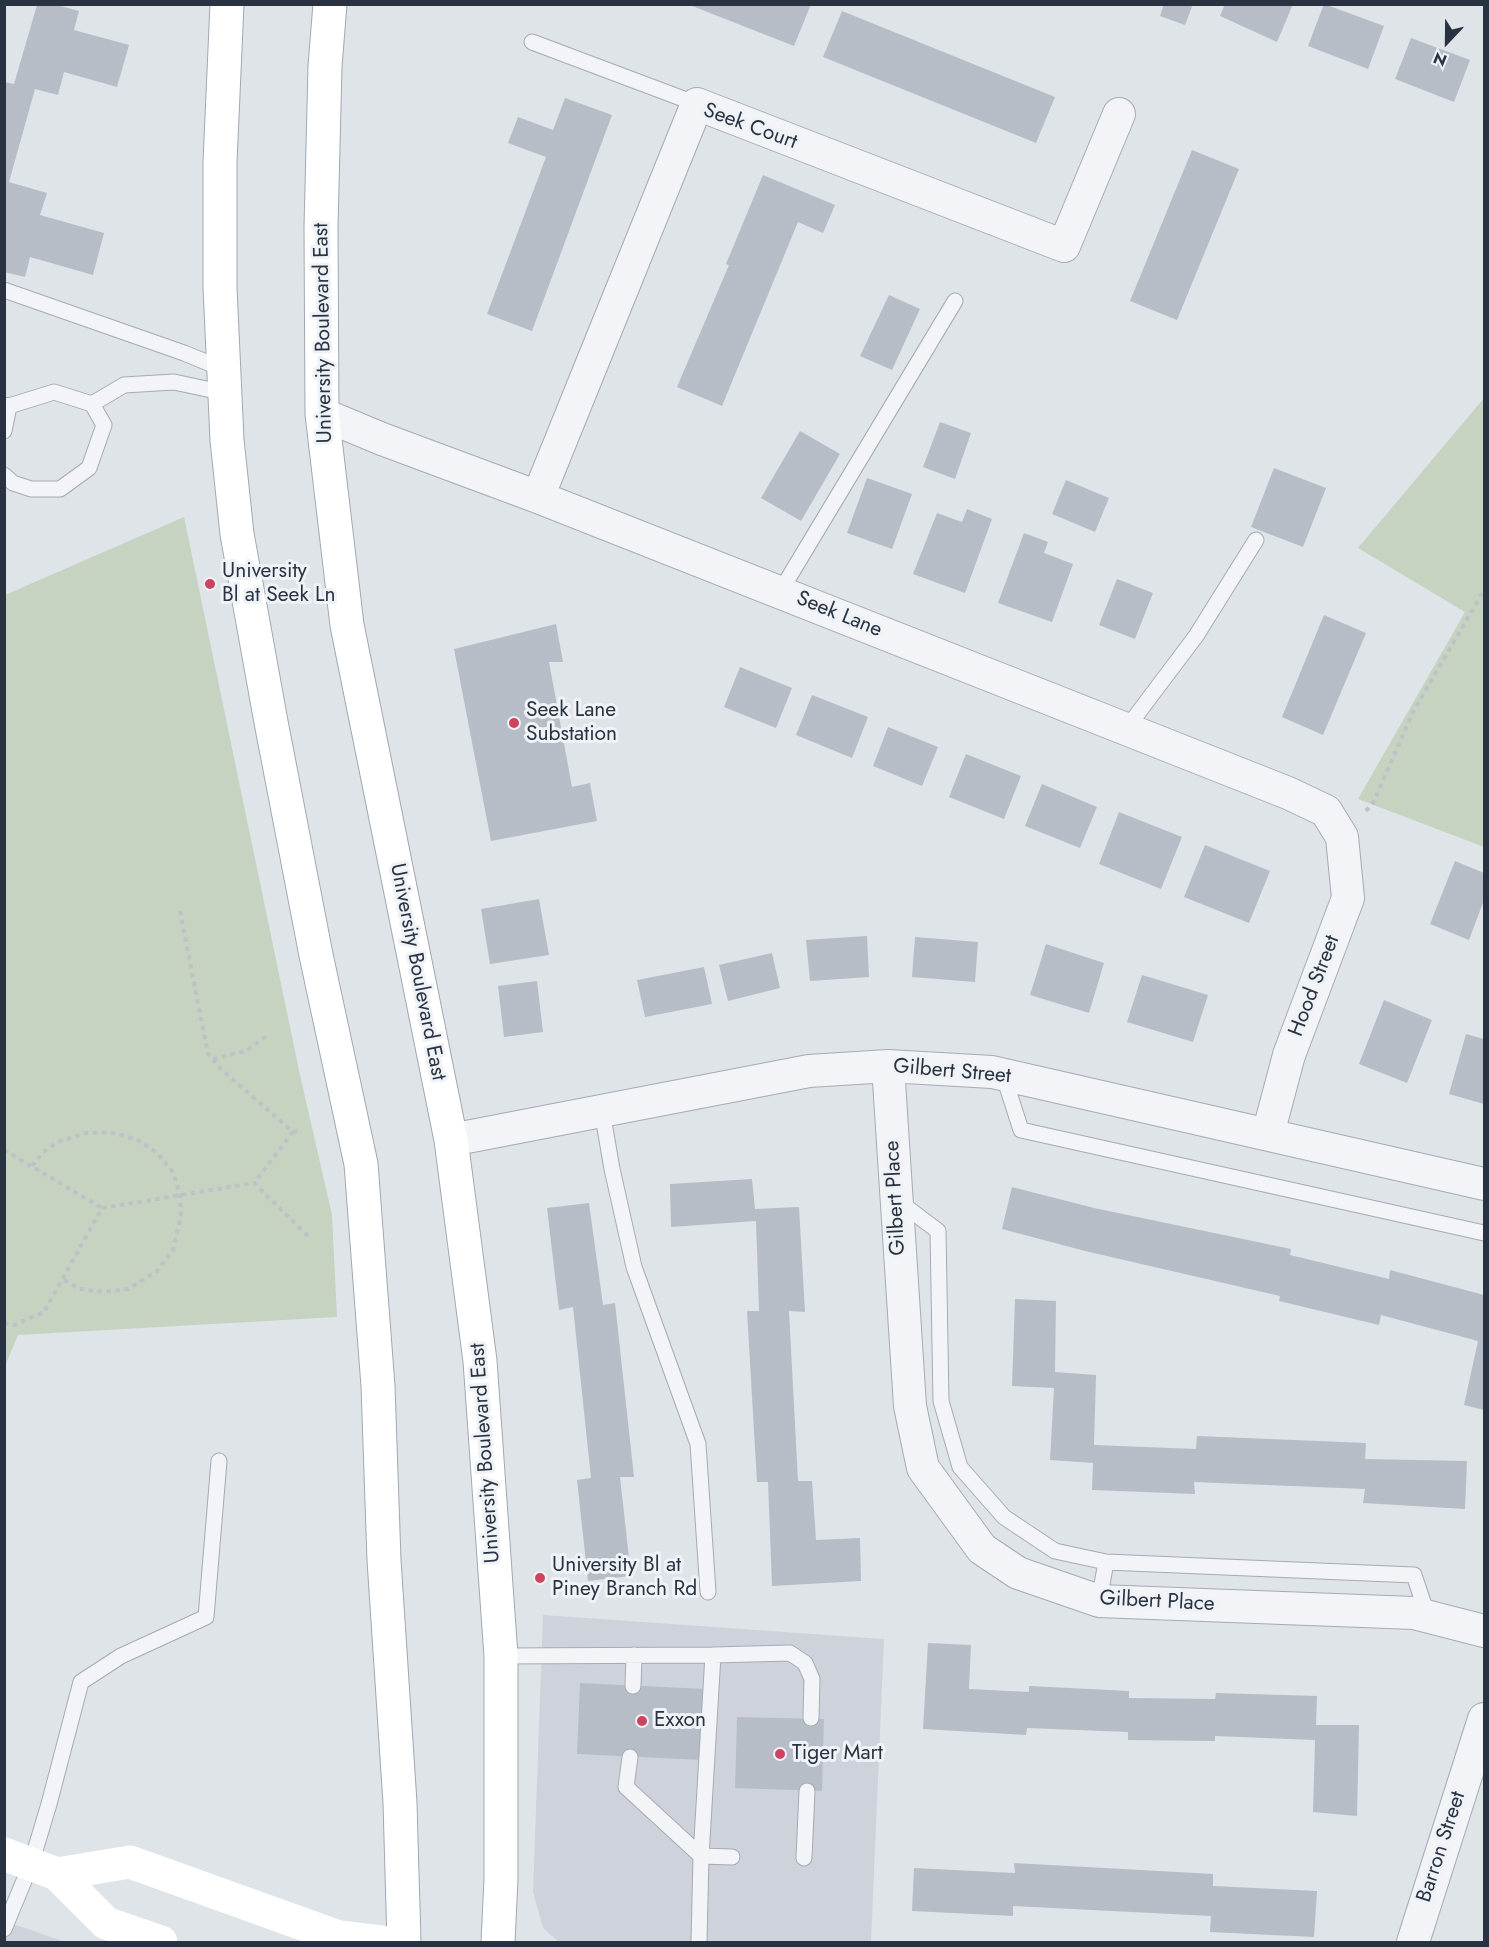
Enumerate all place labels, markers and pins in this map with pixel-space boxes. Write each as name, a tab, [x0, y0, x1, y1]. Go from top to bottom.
place label: University Bl at Seek Ln	[222, 559, 335, 609]
marker: University Bl at Seek Ln	[203, 577, 217, 591]
place label: Seek Lane Substation	[526, 698, 617, 748]
marker: Seek Lane Substation	[507, 716, 521, 730]
place label: University Bl at Piney Branch Rd	[552, 1553, 697, 1603]
marker: University Bl at Piney Branch Rd	[533, 1571, 547, 1585]
place label: Exxon	[654, 1708, 706, 1734]
marker: Exxon	[635, 1714, 649, 1728]
place label: Tiger Mart	[792, 1741, 883, 1767]
marker: Tiger Mart	[773, 1747, 787, 1761]

